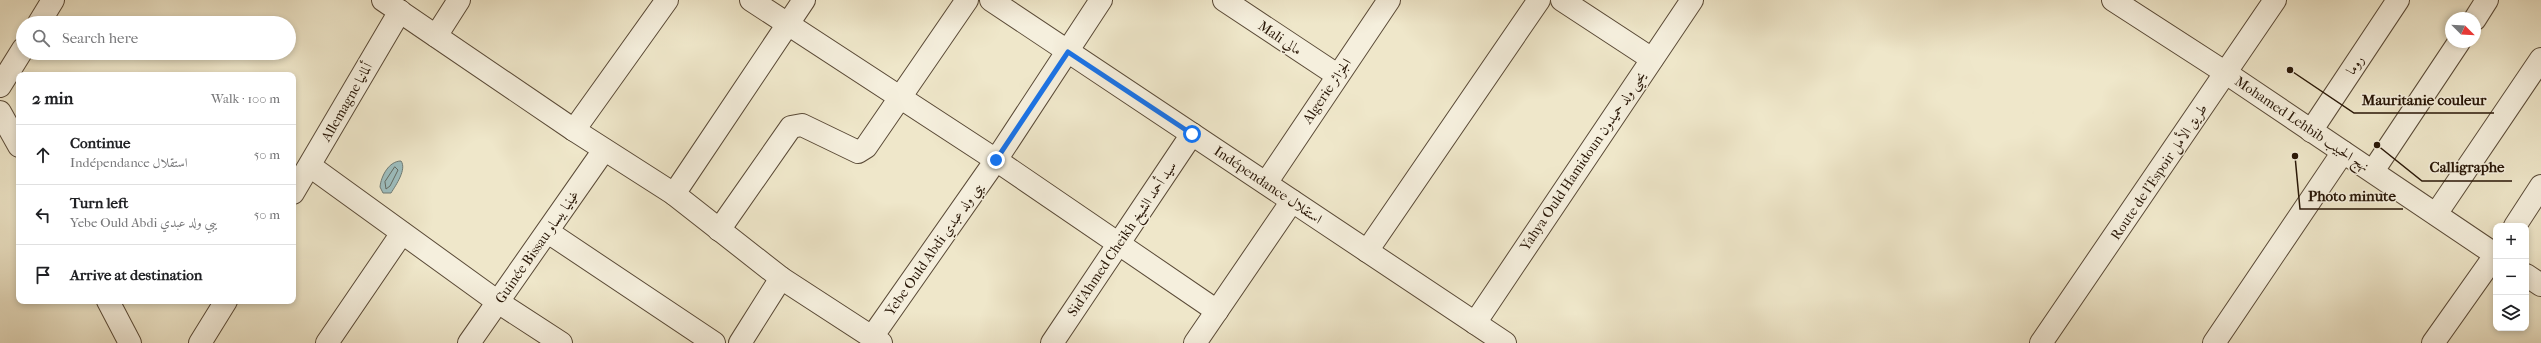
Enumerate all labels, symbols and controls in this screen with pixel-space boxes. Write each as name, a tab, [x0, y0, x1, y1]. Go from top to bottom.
north arrow	[2445, 12, 2481, 48]
search box	[16, 16, 296, 60]
street label: Mali مالي	[1253, 17, 1305, 61]
icon: search	[30, 27, 52, 49]
text: Search here	[62, 29, 138, 47]
street label: روما	[2342, 52, 2368, 78]
street label: Algerie الجزائر	[1298, 55, 1355, 128]
street label: Allemagne ألمانيا	[315, 58, 377, 145]
street label: Yahya Ould Hamidoun يحيى ولد حميدون	[1516, 67, 1652, 256]
street label: Mohamed Lehbib نهج الحبيب	[2229, 73, 2372, 179]
callout: Mauritanie couleur	[2354, 86, 2494, 113]
text: 2 min	[32, 88, 73, 108]
text: Walk · 100 m	[211, 91, 280, 106]
text: Mauritanie couleur	[2361, 91, 2487, 109]
street label: Route de l’Espoir طريق الأمل	[2105, 99, 2213, 244]
route start	[1183, 125, 1201, 143]
text: Continue	[70, 134, 130, 152]
street label: Indépendance استقلال	[1211, 143, 1325, 227]
icon: ahead	[32, 144, 54, 166]
text: 50 m	[254, 147, 280, 162]
route end	[987, 151, 1005, 169]
callout: Calligraphe	[2422, 154, 2512, 181]
text: Indépendance استقلال	[70, 155, 188, 170]
street label: Sid'Ahmed Cheikh سيد أحمد الشيخ	[1062, 157, 1184, 322]
text: Calligraphe	[2430, 158, 2505, 176]
street label: Yebe Ould Abdi يبي ولد عبدي	[881, 179, 990, 322]
callout: Photo minute	[2300, 182, 2403, 209]
street label: Guinée Bissau غينيا بيساو	[491, 187, 583, 307]
text: Photo minute	[2308, 187, 2396, 205]
text: Turn left	[70, 194, 128, 212]
icon: left	[32, 204, 54, 226]
text: 50 m	[254, 207, 280, 222]
text: Yebe Ould Abdi يبي ولد عبدي	[70, 215, 218, 230]
map controls	[2493, 223, 2529, 331]
button: +	[2493, 223, 2529, 259]
button: −	[2493, 259, 2529, 295]
icon: arrive	[32, 264, 54, 286]
text: Arrive at destination	[70, 266, 202, 284]
button: layers	[2493, 295, 2529, 331]

